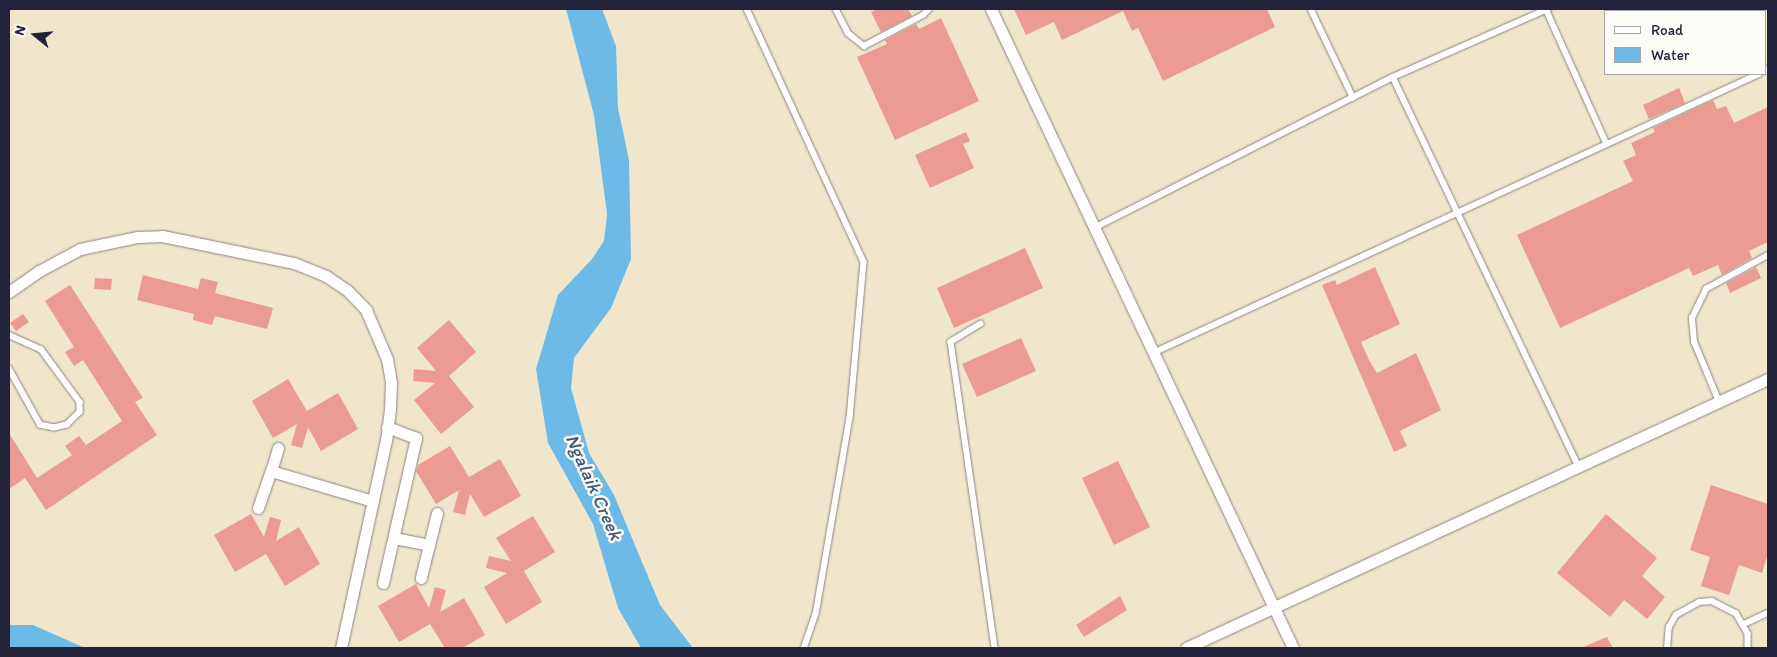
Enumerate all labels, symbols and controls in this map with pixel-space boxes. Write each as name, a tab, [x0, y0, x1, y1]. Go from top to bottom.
north arrow	[10, 10, 60, 60]
legend	[1604, 10, 1767, 75]
text: Road	[1651, 21, 1683, 39]
text: N	[11, 23, 30, 37]
text: Water	[1651, 46, 1689, 64]
water label: Ngalaik Creek	[561, 431, 627, 543]

